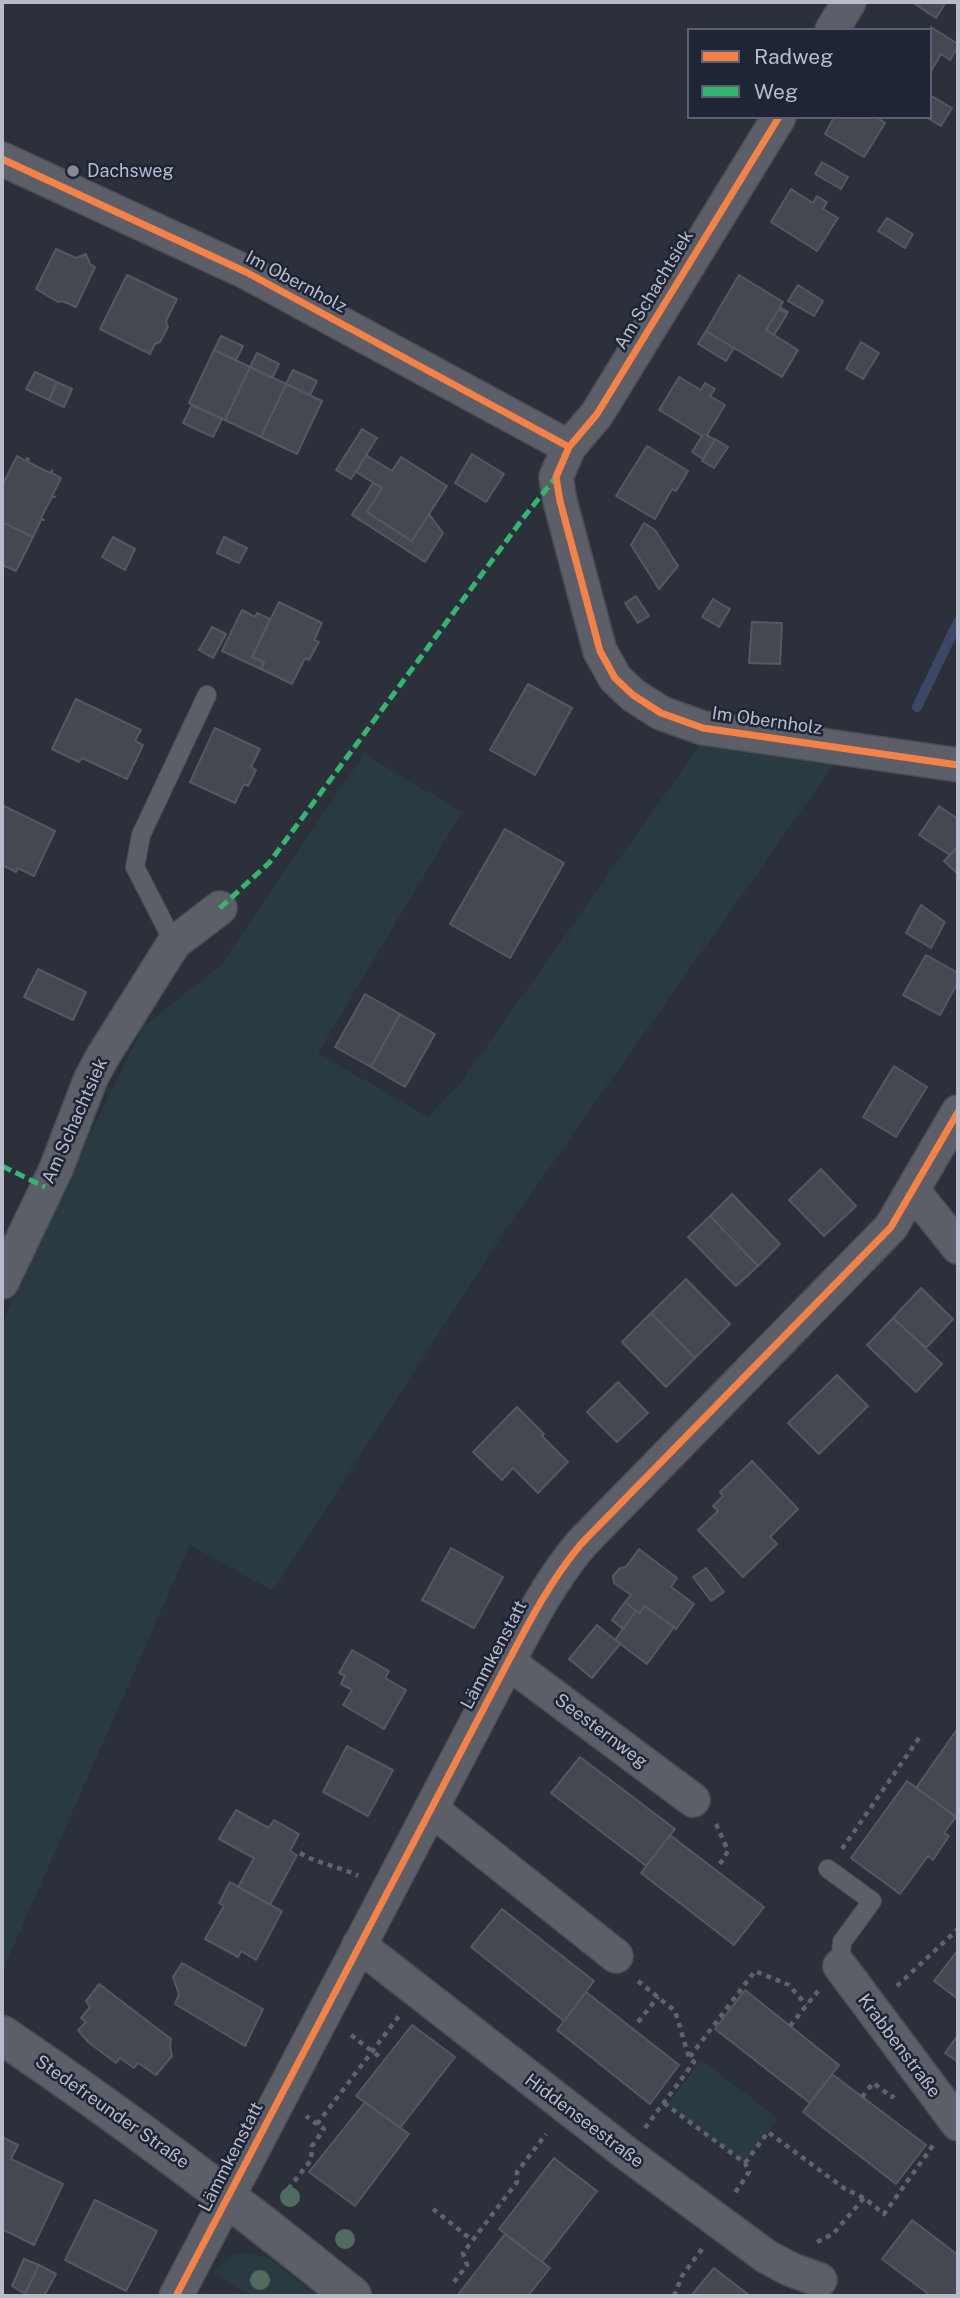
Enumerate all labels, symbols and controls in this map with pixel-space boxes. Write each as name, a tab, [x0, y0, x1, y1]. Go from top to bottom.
legend	[687, 28, 932, 119]
text: Radweg	[754, 44, 833, 69]
text: Weg	[754, 79, 798, 104]
place label: Dachsweg	[87, 160, 174, 182]
marker: Dachsweg	[65, 163, 81, 179]
street label: Am Schachtsiek	[610, 226, 698, 354]
street label: Im Obernholz	[242, 246, 350, 318]
street label: Im Obernholz	[710, 703, 824, 739]
street label: Am Schachtsiek	[38, 1055, 112, 1187]
street label: Lämmkenstatt	[456, 1597, 532, 1713]
street label: Seesternweg	[550, 1689, 652, 1773]
street label: Krabbenstraße	[853, 1990, 945, 2102]
street label: Stedefreunder Straße	[31, 2051, 193, 2173]
street label: Hiddenseestraße	[520, 2069, 648, 2173]
street label: Lämmkenstatt	[194, 2099, 268, 2215]

